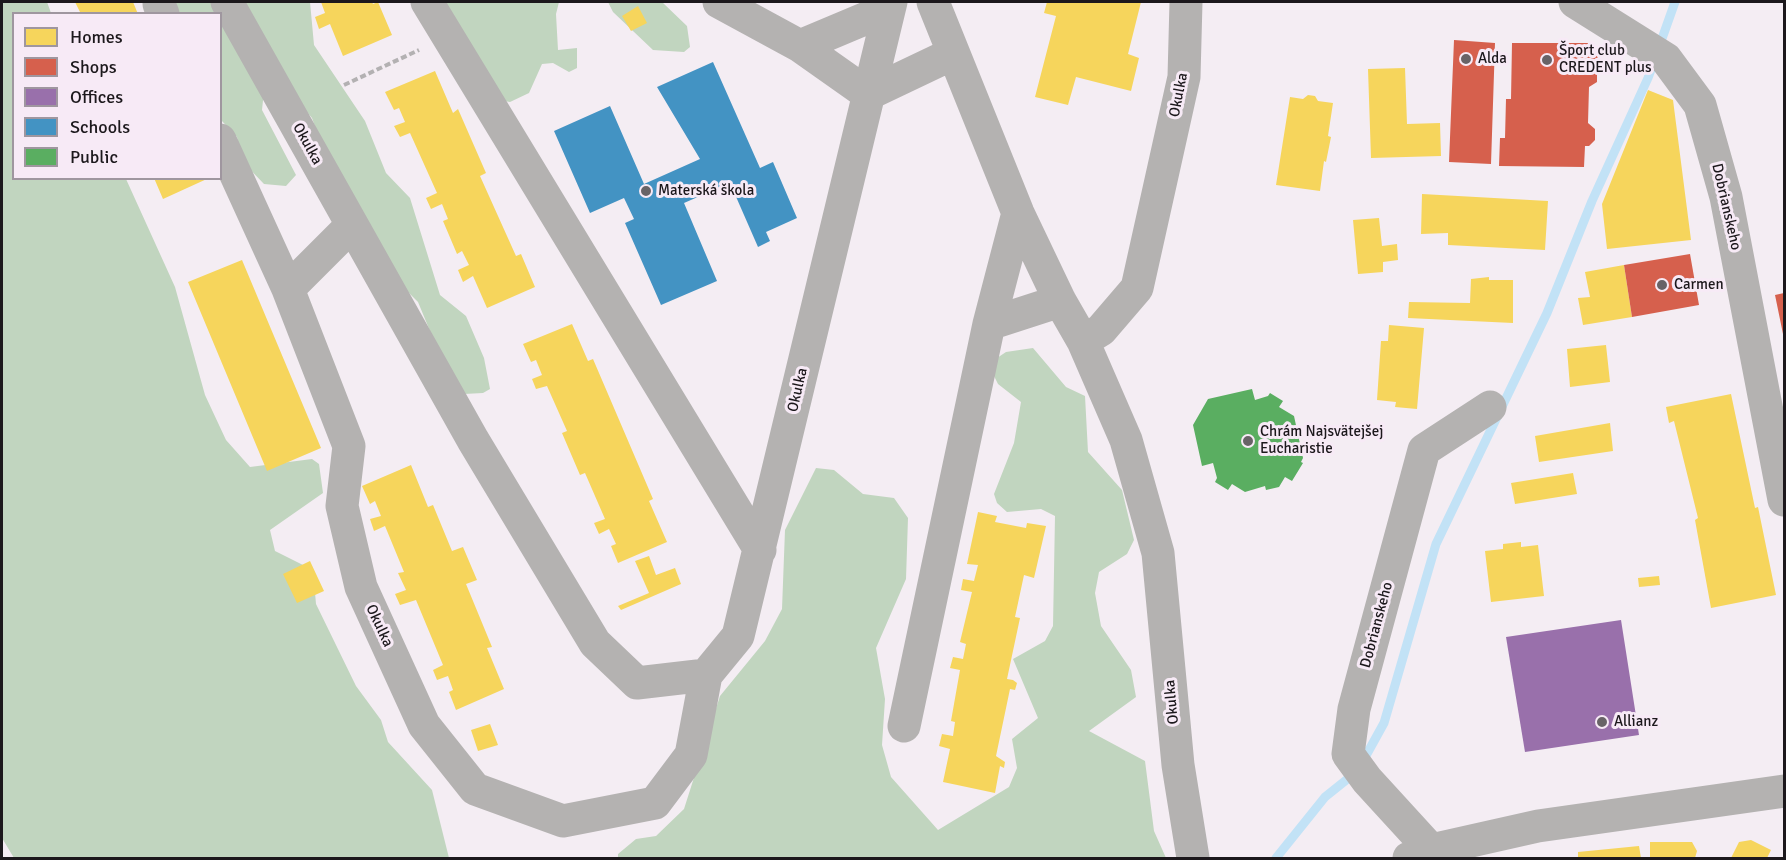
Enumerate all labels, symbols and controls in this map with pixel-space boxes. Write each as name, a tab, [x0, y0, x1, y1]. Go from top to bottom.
legend	[12, 12, 222, 180]
text: Homes	[70, 26, 123, 48]
place label: Šport club CREDENT plus	[1559, 42, 1652, 77]
place label: Alda	[1478, 50, 1507, 68]
marker: Alda	[1459, 52, 1473, 66]
marker: Šport club CREDENT plus	[1540, 53, 1554, 67]
text: Shops	[70, 56, 117, 78]
street label: Okulka	[1166, 71, 1192, 119]
text: Offices	[70, 86, 123, 108]
text: Schools	[70, 116, 130, 138]
street label: Okulka	[288, 120, 326, 168]
text: Public	[70, 146, 118, 168]
street label: Dobrianskeho	[1707, 162, 1745, 252]
place label: Materská škola	[658, 182, 754, 200]
marker: Materská škola	[639, 184, 653, 198]
place label: Carmen	[1674, 276, 1724, 294]
marker: Carmen	[1655, 278, 1669, 292]
street label: Okulka	[784, 366, 812, 414]
place label: Chrám Najsvätejšej Eucharistie	[1260, 423, 1383, 458]
marker: Chrám Najsvätejšej Eucharistie	[1241, 434, 1255, 448]
street label: Dobrianskeho	[1357, 580, 1397, 670]
street label: Okulka	[361, 602, 397, 650]
street label: Okulka	[1161, 679, 1183, 725]
place label: Allianz	[1614, 713, 1658, 731]
marker: Allianz	[1595, 715, 1609, 729]

